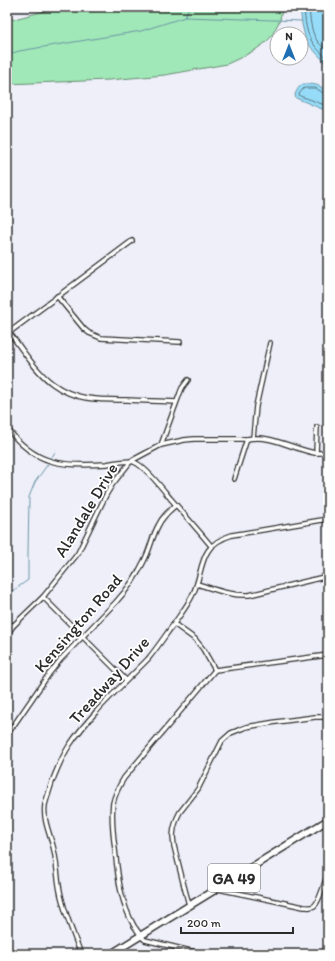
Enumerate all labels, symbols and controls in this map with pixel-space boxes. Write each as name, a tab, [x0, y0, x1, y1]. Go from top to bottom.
north arrow	[269, 26, 309, 66]
text: N	[285, 30, 293, 43]
street label: Alandale Drive	[50, 459, 122, 561]
street label: Kensington Road	[30, 569, 127, 676]
street label: Treadway Drive	[64, 632, 154, 728]
road number: GA 49	[208, 864, 260, 892]
scale bar	[181, 909, 293, 935]
text: 200 m	[187, 916, 221, 930]

